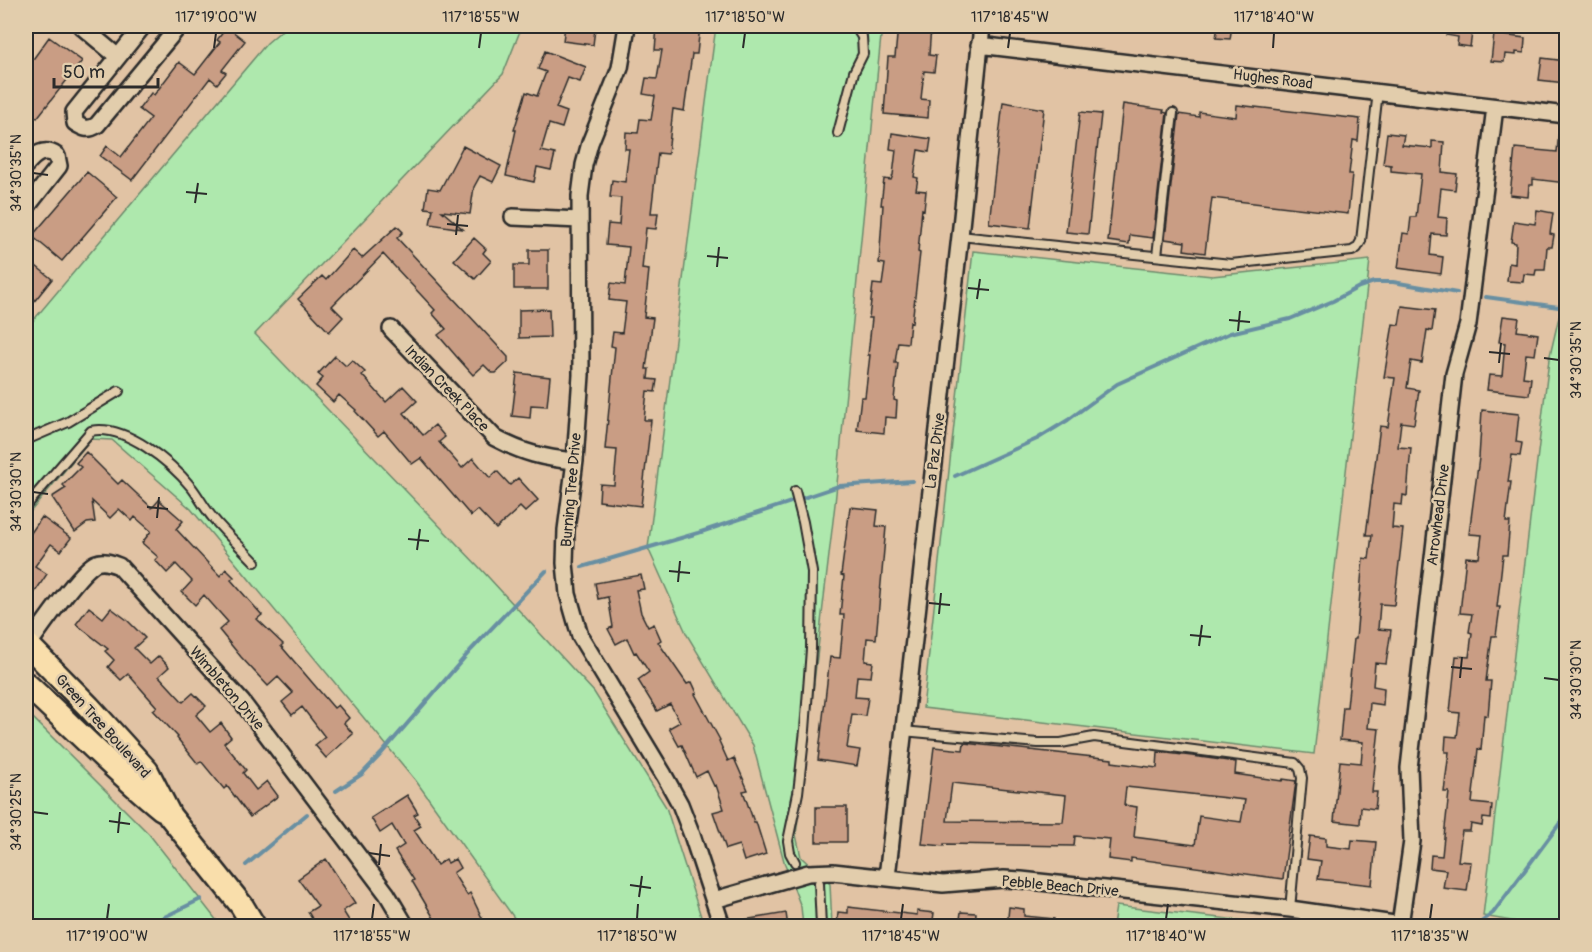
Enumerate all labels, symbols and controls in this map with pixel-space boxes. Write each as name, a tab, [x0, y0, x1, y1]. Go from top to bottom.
text: 117°19'00"W	[175, 8, 257, 27]
text: 117°18'55"W	[442, 8, 520, 27]
text: 117°18'50"W	[705, 8, 785, 27]
text: 117°18'45"W	[971, 8, 1049, 27]
text: 117°18'40"W	[1234, 8, 1314, 27]
scale bar	[54, 51, 158, 89]
text: 50 m	[63, 61, 105, 84]
street label: Hughes Road	[1232, 65, 1314, 94]
text: 34°30'35"N	[7, 134, 26, 212]
text: 34°30'35"N	[1567, 321, 1586, 399]
street label: Indian Creek Place	[400, 341, 493, 436]
street label: La Paz Drive	[921, 411, 950, 490]
street label: Burning Tree Drive	[557, 431, 586, 548]
text: 34°30'30"N	[7, 452, 26, 532]
street label: Arrowhead Drive	[1423, 463, 1454, 567]
text: 34°30'30"N	[1567, 640, 1586, 720]
street label: Wimbleton Drive	[185, 643, 268, 734]
street label: Green Tree Boulevard	[51, 670, 154, 782]
text: 34°30'25"N	[7, 773, 26, 851]
street label: Pebble Beach Drive	[1001, 872, 1120, 901]
text: 117°19'00"W	[66, 927, 148, 946]
text: 117°18'55"W	[333, 927, 411, 946]
text: 117°18'50"W	[597, 927, 677, 946]
text: 117°18'45"W	[862, 927, 940, 946]
text: 117°18'40"W	[1126, 927, 1206, 946]
text: 117°18'35"W	[1391, 927, 1469, 946]

